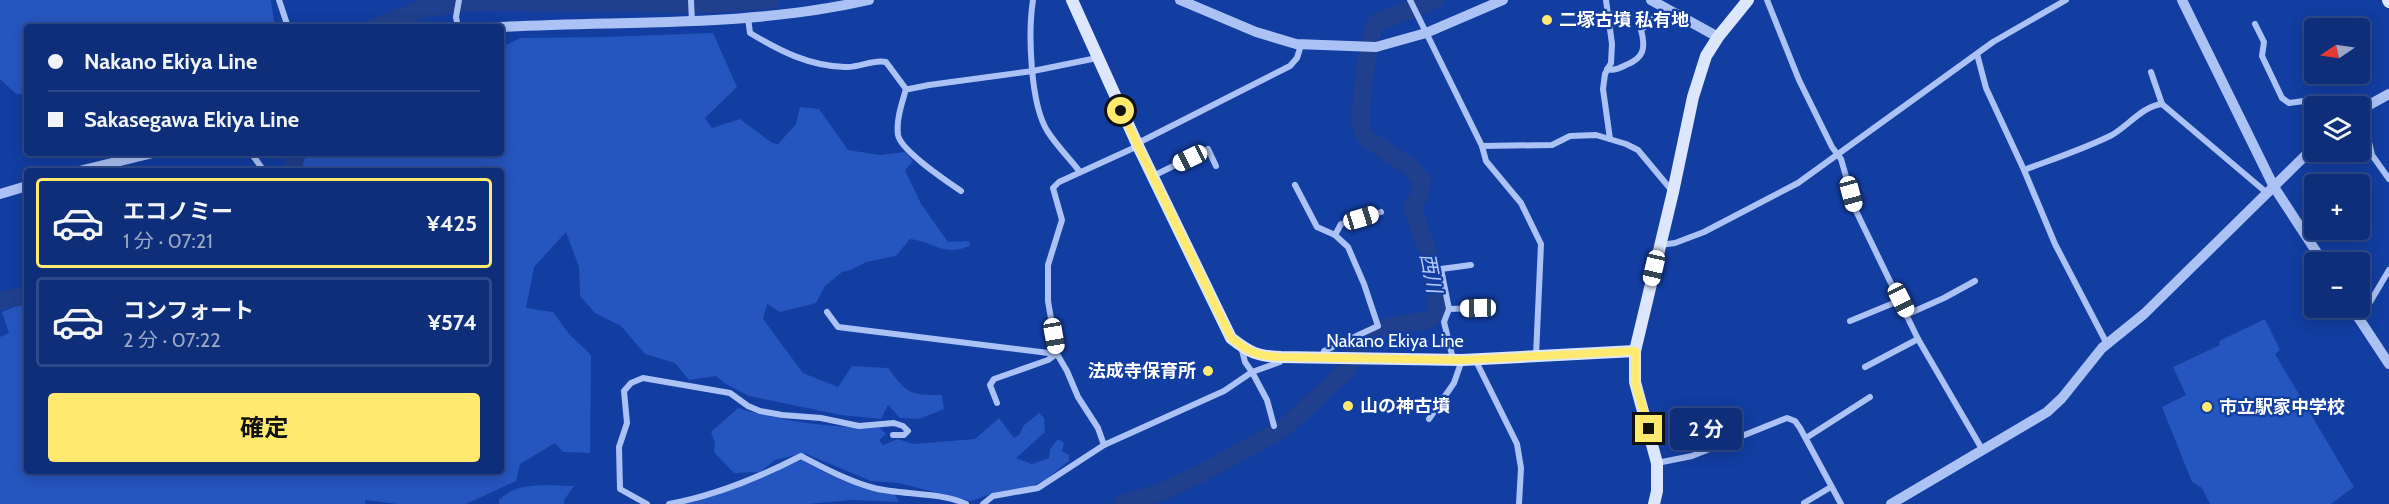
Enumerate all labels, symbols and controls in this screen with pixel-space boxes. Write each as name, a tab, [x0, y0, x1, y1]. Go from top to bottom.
place label: 二塚古墳 私有地	[1559, 9, 1689, 31]
marker: 二塚古墳 私有地	[1540, 13, 1554, 27]
north arrow	[2304, 18, 2370, 84]
map controls	[2304, 18, 2370, 318]
text: Nakano Ekiya Line	[84, 48, 257, 75]
button: layers	[2304, 96, 2370, 162]
route start	[1107, 97, 1134, 124]
text: Sakasegawa Ekiya Line	[84, 106, 299, 133]
car	[1170, 142, 1210, 174]
car	[1838, 174, 1864, 214]
button: +	[2304, 174, 2370, 240]
icon: car	[51, 196, 105, 250]
text: エコノミー	[123, 198, 233, 225]
car	[1341, 204, 1381, 232]
text: ¥425	[427, 210, 477, 237]
text: 1 分 · 07:21	[123, 229, 213, 253]
car	[1641, 248, 1667, 288]
water label: 西川	[1415, 251, 1447, 297]
button: −	[2304, 252, 2370, 318]
car	[1885, 280, 1917, 320]
icon: car	[51, 295, 105, 349]
text: コンフォート	[123, 297, 254, 324]
car	[1460, 299, 1496, 317]
text: ¥574	[428, 309, 477, 336]
car	[1042, 317, 1066, 355]
text: 2 分 · 07:22	[123, 328, 221, 352]
street label: Nakano Ekiya Line	[1326, 330, 1464, 352]
place label: 法成寺保育所	[1088, 360, 1196, 382]
marker: 法成寺保育所	[1201, 364, 1215, 378]
button: 確定	[48, 393, 480, 462]
place label: 山の神古墳	[1360, 395, 1450, 417]
place label: 市立駅家中学校	[2219, 396, 2345, 418]
marker: 山の神古墳	[1341, 399, 1355, 413]
marker: 市立駅家中学校	[2200, 400, 2214, 414]
callout: 2 分	[1670, 408, 1742, 450]
route end	[1635, 415, 1662, 442]
text: 2 分	[1688, 417, 1724, 441]

